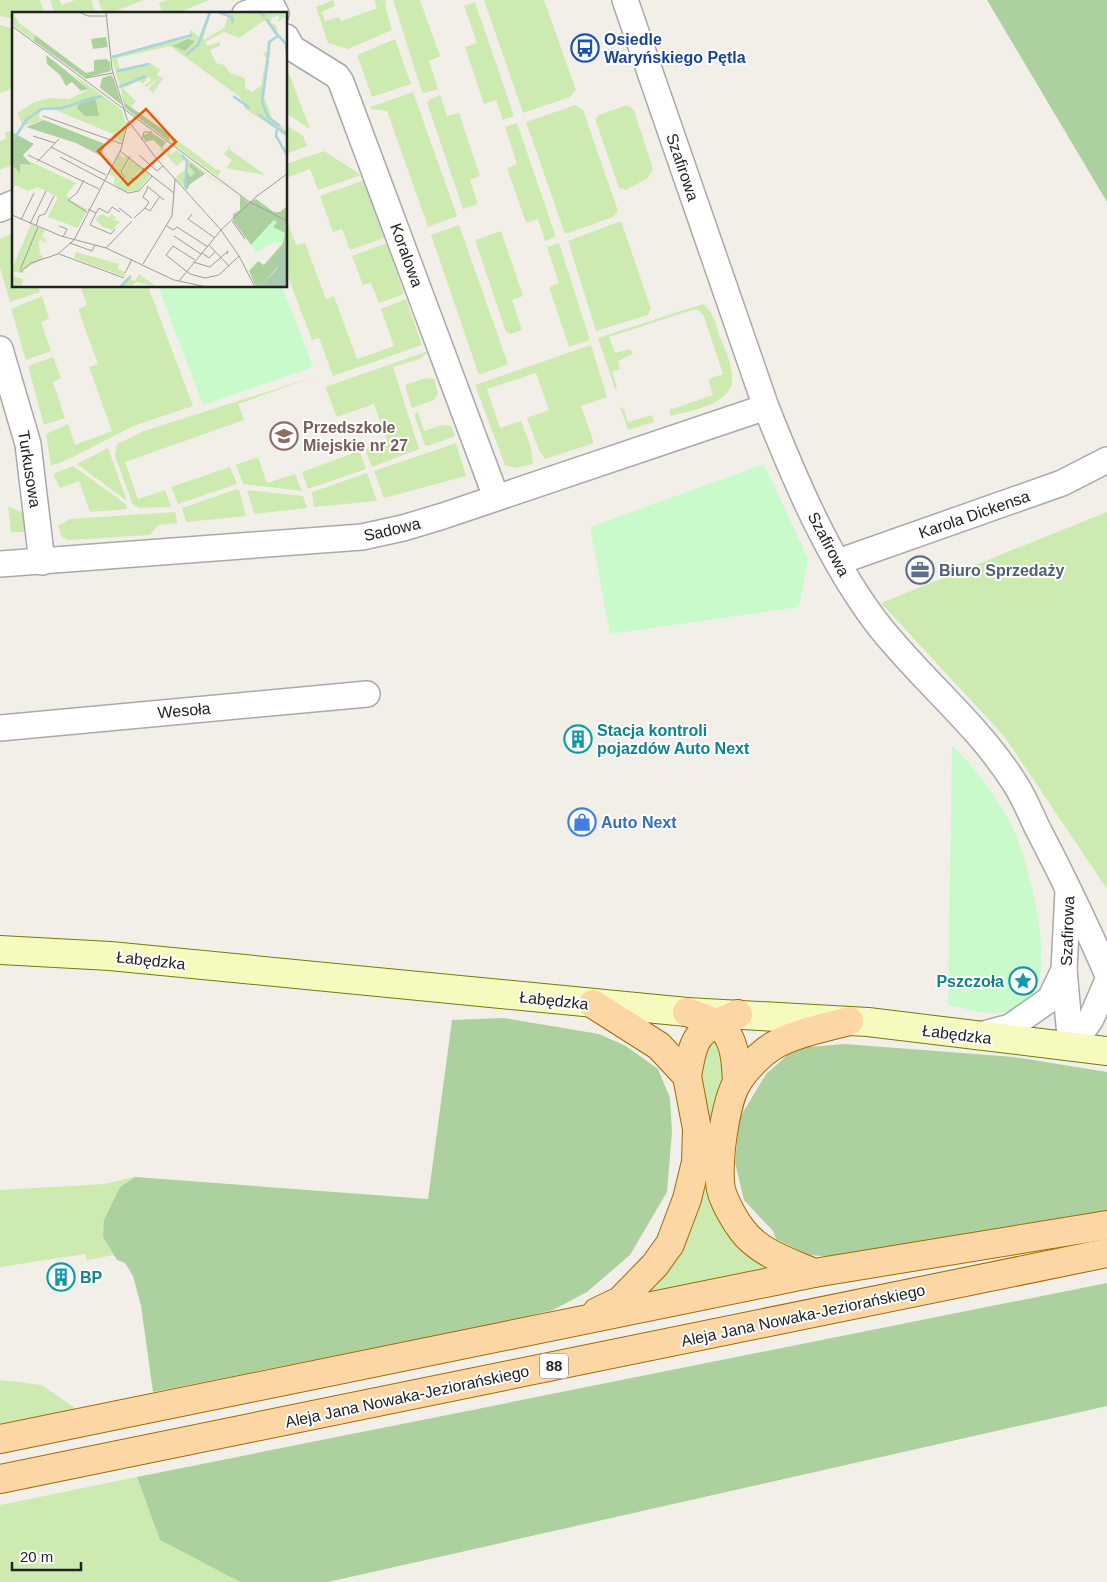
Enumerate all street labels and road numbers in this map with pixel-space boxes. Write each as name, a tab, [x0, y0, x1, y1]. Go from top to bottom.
street label: Szafirowa	[663, 131, 702, 203]
street label: Koralowa	[387, 221, 426, 290]
street label: Turkusowa	[15, 429, 44, 509]
street label: Karola Dickensa	[916, 487, 1032, 541]
street label: Szafirowa	[805, 509, 853, 579]
street label: Sadowa	[362, 515, 422, 544]
street label: Wesoła	[157, 700, 211, 721]
street label: Szafirowa	[1058, 896, 1077, 966]
street label: Łabędzka	[116, 948, 186, 973]
street label: Łabędzka	[519, 988, 589, 1013]
street label: Łabędzka	[921, 1022, 993, 1047]
street label: Aleja Jana Nowaka-Jeziorańskiego	[680, 1281, 927, 1350]
road number: 88	[540, 1354, 568, 1378]
street label: Aleja Jana Nowaka-Jeziorańskiego	[284, 1362, 531, 1431]

